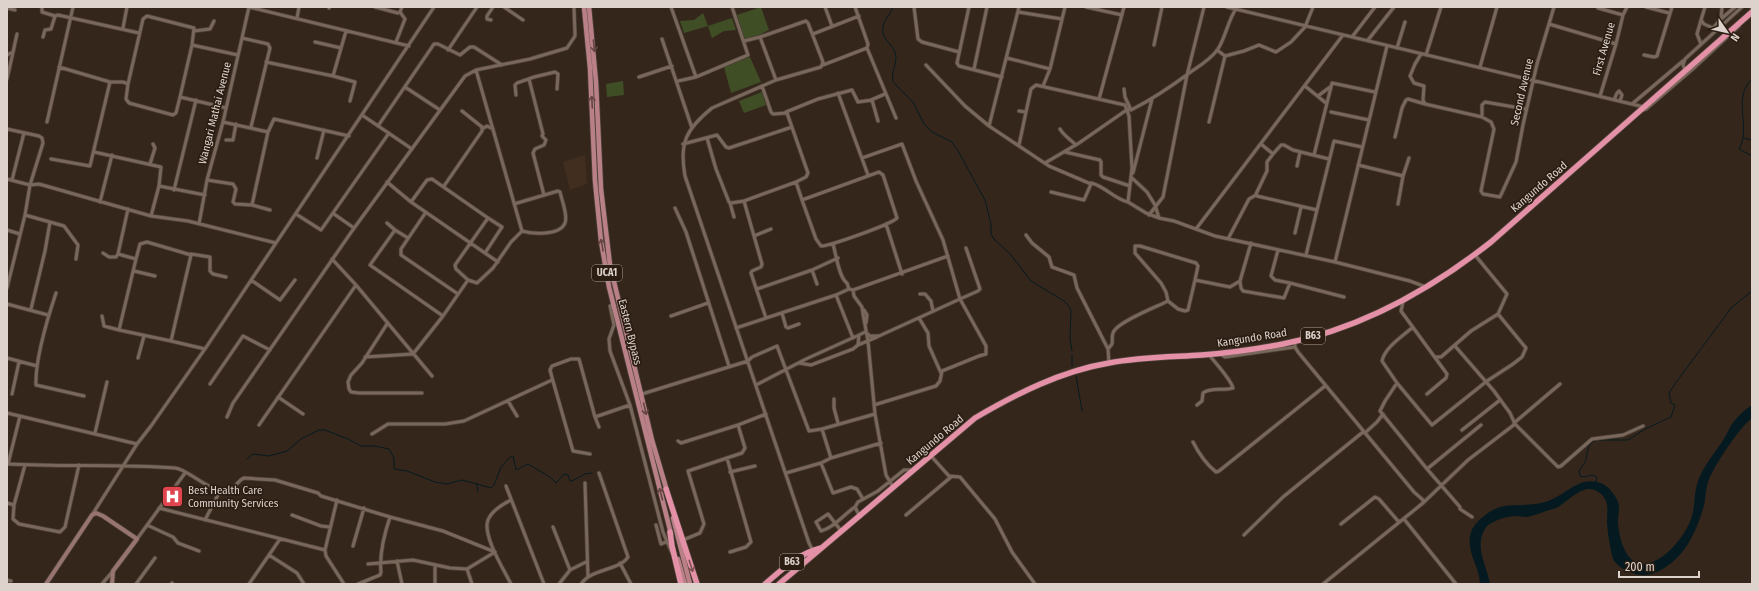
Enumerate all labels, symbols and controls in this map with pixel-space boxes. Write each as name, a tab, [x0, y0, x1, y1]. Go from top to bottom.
north arrow	[1707, 12, 1747, 52]
street label: First Avenue	[1590, 21, 1618, 77]
text: N	[1728, 31, 1742, 44]
one-way arrow	[590, 39, 597, 52]
street label: Second Avenue	[1508, 57, 1536, 127]
street label: Wangari Mathai Avenue	[196, 60, 234, 166]
one-way arrow	[588, 96, 595, 109]
street label: Kangundo Road	[1508, 159, 1570, 215]
one-way arrow	[598, 239, 606, 252]
road number: UCA1	[592, 265, 622, 281]
street label: Eastern Bypass	[616, 298, 645, 367]
street label: Kangundo Road	[1216, 326, 1288, 350]
road number: B63	[1301, 328, 1325, 344]
one-way arrow	[642, 402, 650, 415]
street label: Kangundo Road	[904, 412, 966, 468]
hospital icon: Best Health Care Community Services	[160, 483, 186, 509]
place label: Best Health Care Community Services	[188, 484, 279, 510]
one-way arrow	[656, 488, 664, 501]
scale bar	[1619, 553, 1699, 579]
road number: B63	[780, 554, 804, 570]
one-way arrow	[688, 559, 695, 572]
text: 200 m	[1625, 560, 1655, 574]

